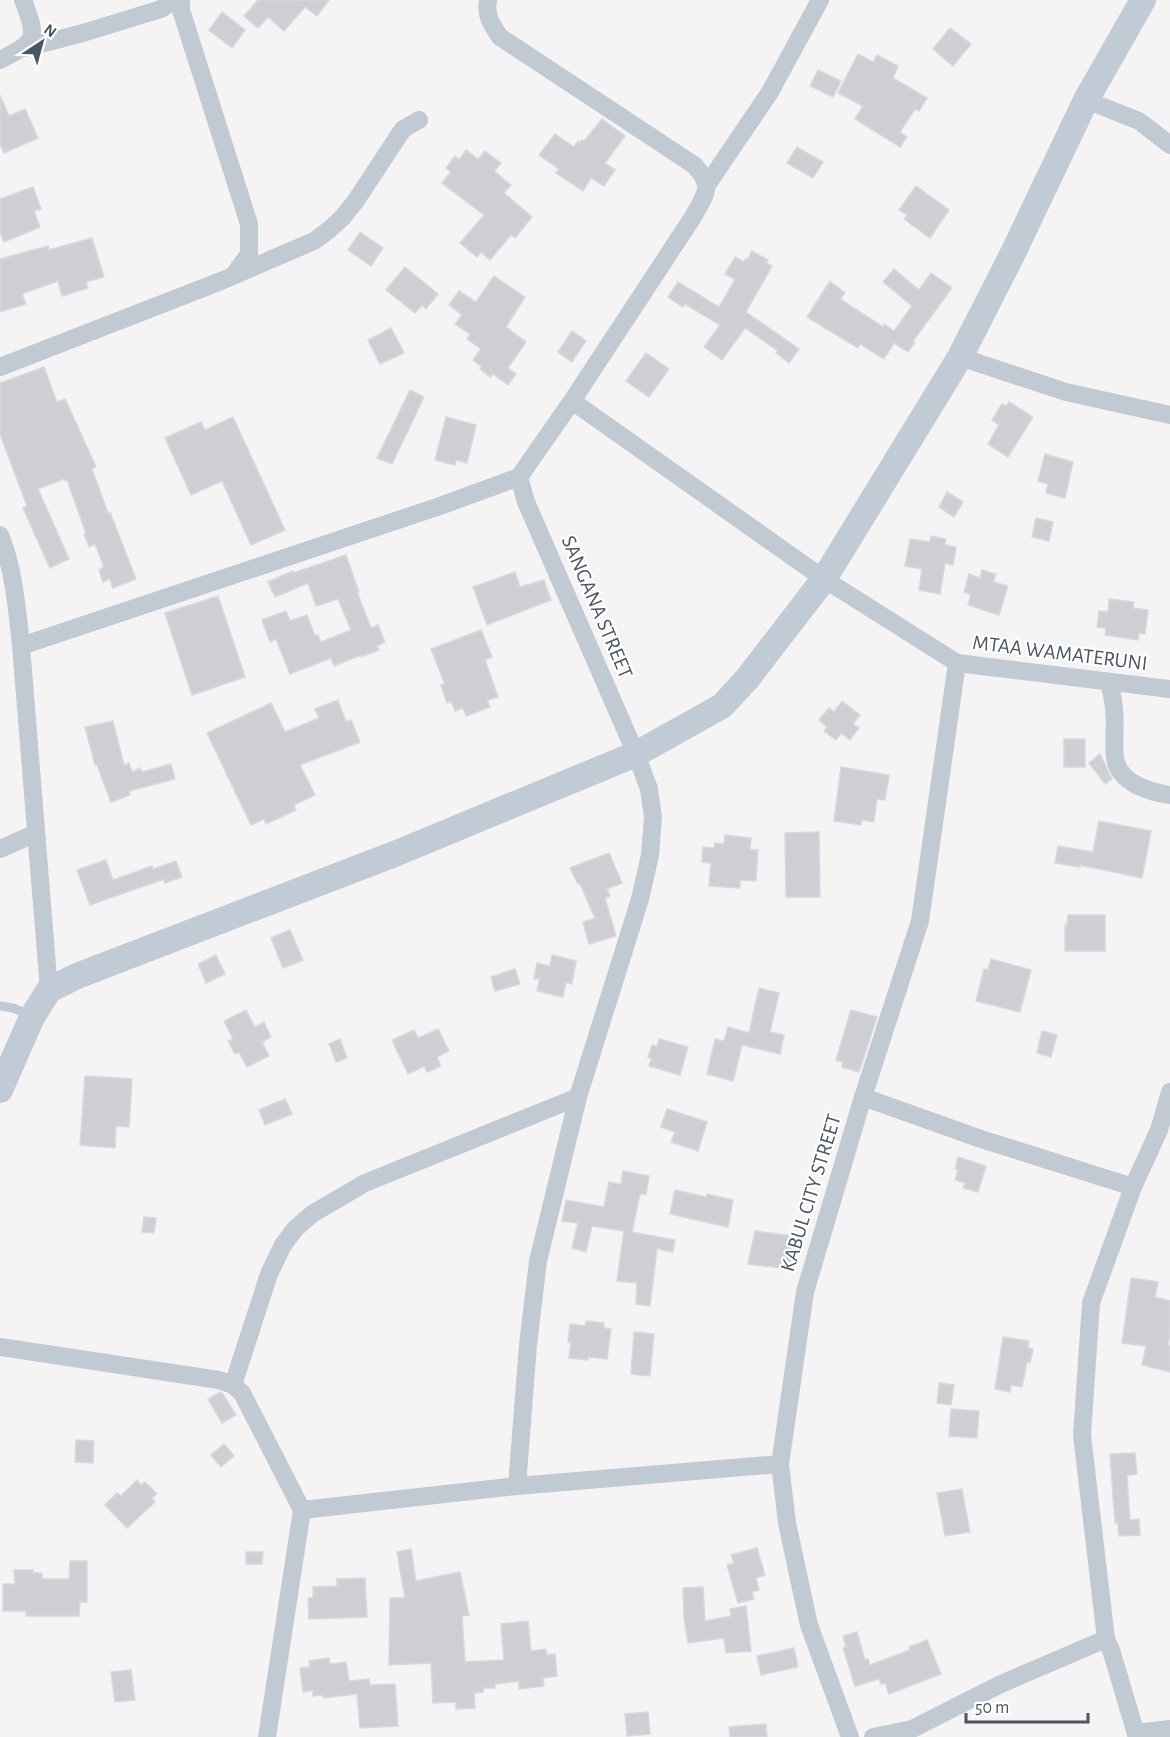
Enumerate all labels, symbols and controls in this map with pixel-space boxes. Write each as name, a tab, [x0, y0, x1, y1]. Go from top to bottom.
north arrow	[12, 12, 72, 72]
text: N	[41, 21, 59, 40]
street label: SANGANA STREET	[557, 533, 637, 681]
street label: MTAA WAMATERUNI	[971, 632, 1149, 674]
street label: KABUL CITY STREET	[777, 1112, 845, 1274]
scale bar	[966, 1686, 1088, 1724]
text: 50 m	[975, 1699, 1009, 1717]

